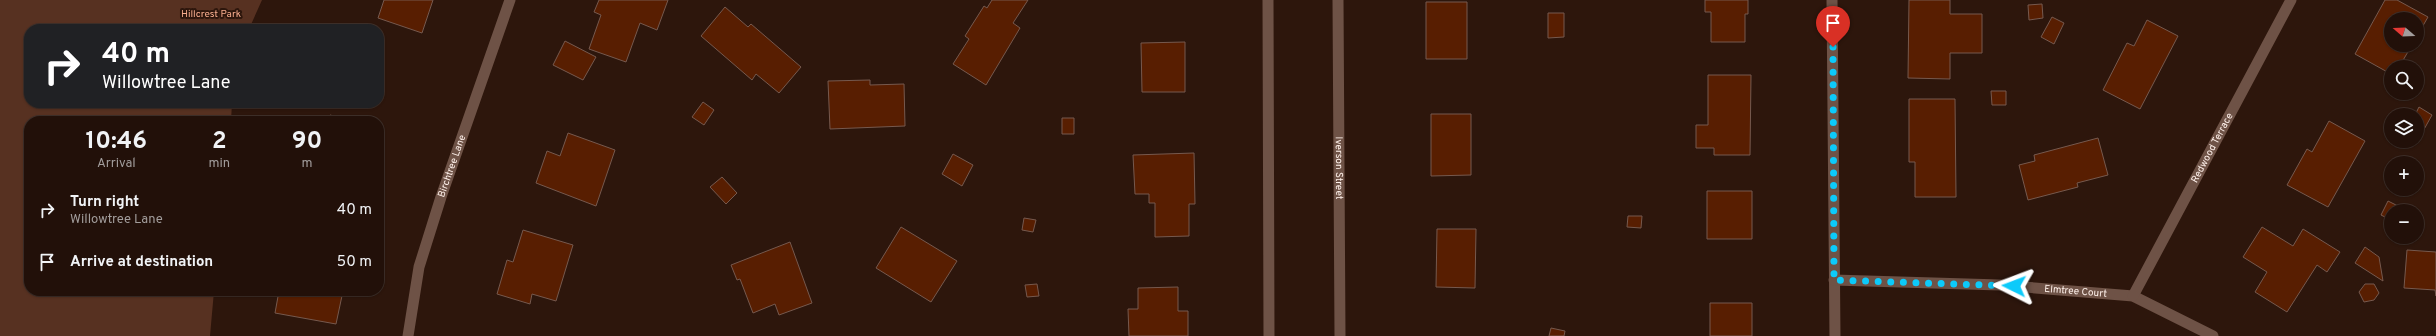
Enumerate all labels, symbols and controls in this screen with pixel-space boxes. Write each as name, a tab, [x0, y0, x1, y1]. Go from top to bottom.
pin	[1816, 6, 1850, 47]
park label: Hillcrest Park	[181, 8, 241, 21]
icon: arrive	[1822, 12, 1844, 34]
north arrow	[2384, 12, 2424, 52]
map controls	[2384, 12, 2424, 244]
text: 40 m	[102, 37, 170, 73]
icon: right	[36, 40, 88, 92]
button: search	[2384, 60, 2424, 100]
text: Willowtree Lane	[102, 72, 230, 95]
button: layers	[2384, 108, 2424, 148]
street label: Redwood Terrace	[2188, 110, 2236, 185]
text: 10:46	[86, 127, 147, 157]
text: 2	[212, 127, 227, 157]
text: 90	[292, 127, 322, 157]
street label: Birchtree Lane	[435, 133, 469, 199]
street label: Iverson Street	[1332, 137, 1346, 200]
text: Arrival	[97, 156, 136, 172]
text: min	[209, 156, 230, 172]
text: m	[302, 156, 313, 172]
button: +	[2384, 156, 2424, 196]
text: Turn right	[70, 193, 139, 212]
icon: right	[36, 199, 58, 221]
text: 40 m	[337, 201, 372, 220]
button: −	[2384, 204, 2424, 244]
text: Willowtree Lane	[70, 212, 163, 228]
icon: arrive	[36, 251, 58, 273]
text: Arrive at destination	[70, 253, 213, 272]
text: 50 m	[337, 253, 372, 272]
position arrow	[1993, 265, 2035, 307]
street label: Elmtree Court	[2044, 282, 2108, 300]

